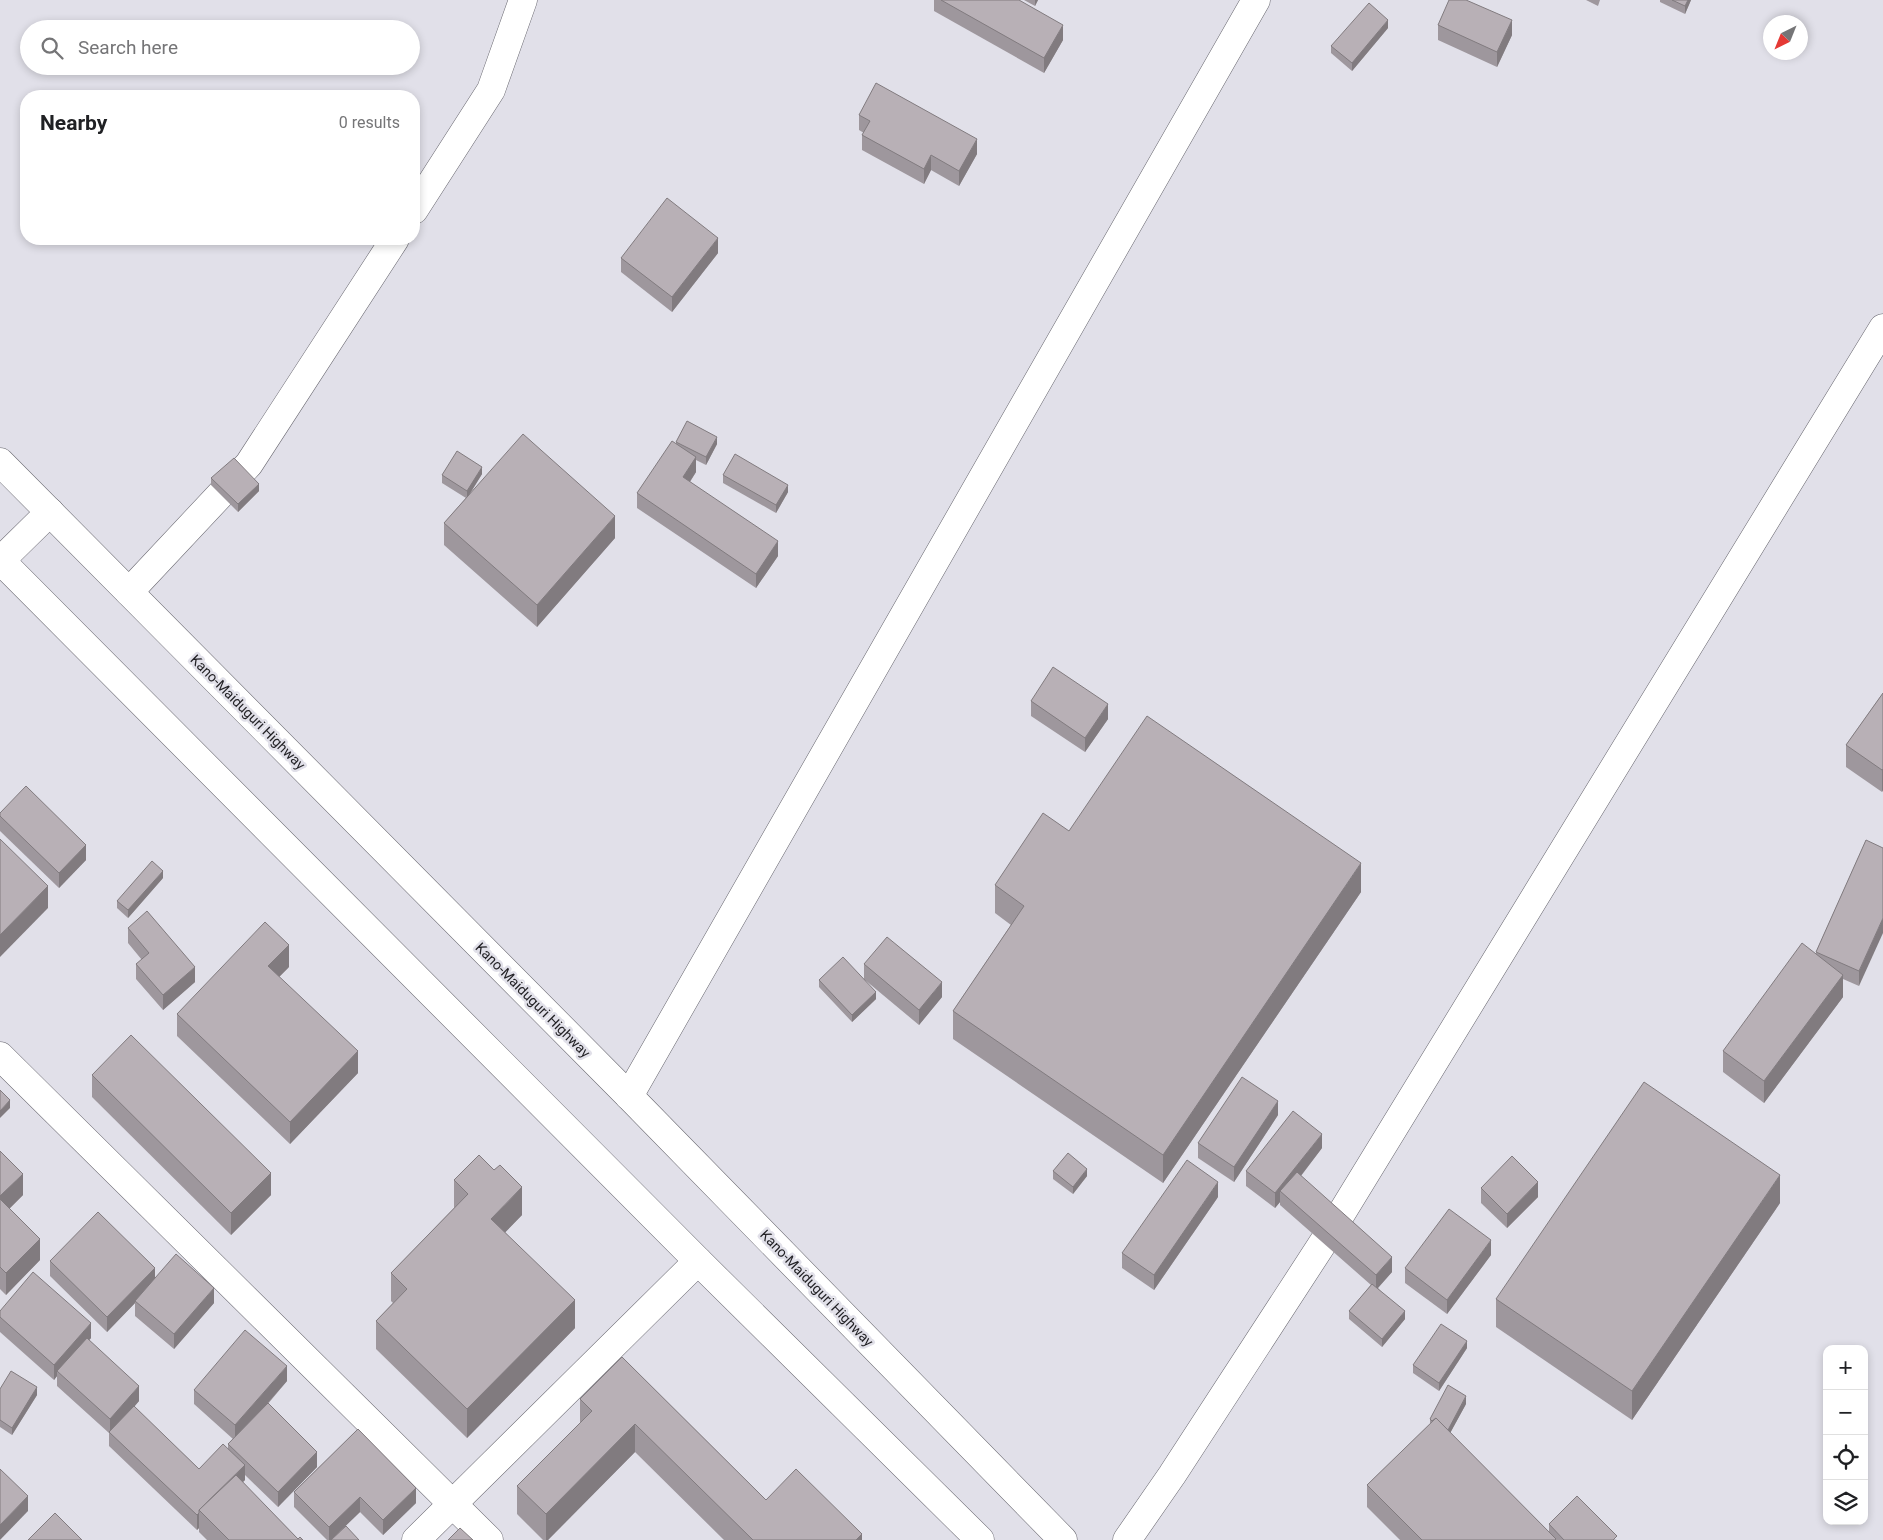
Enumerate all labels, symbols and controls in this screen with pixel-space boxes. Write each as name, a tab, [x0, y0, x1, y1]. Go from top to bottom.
north arrow	[1763, 15, 1808, 60]
search box	[20, 20, 420, 75]
icon: search	[38, 34, 66, 62]
text: Search here	[78, 36, 178, 59]
text: Nearby	[40, 111, 107, 135]
text: 0 results	[339, 113, 400, 132]
street label: Kano-Maiduguri Highway	[187, 651, 309, 773]
street label: Kano-Maiduguri Highway	[472, 939, 594, 1061]
street label: Kano-Maiduguri Highway	[757, 1226, 877, 1350]
map controls	[1823, 1345, 1868, 1525]
button: +	[1823, 1345, 1868, 1390]
button: −	[1823, 1390, 1868, 1435]
button: locate	[1823, 1435, 1868, 1480]
button: layers	[1823, 1480, 1868, 1525]

